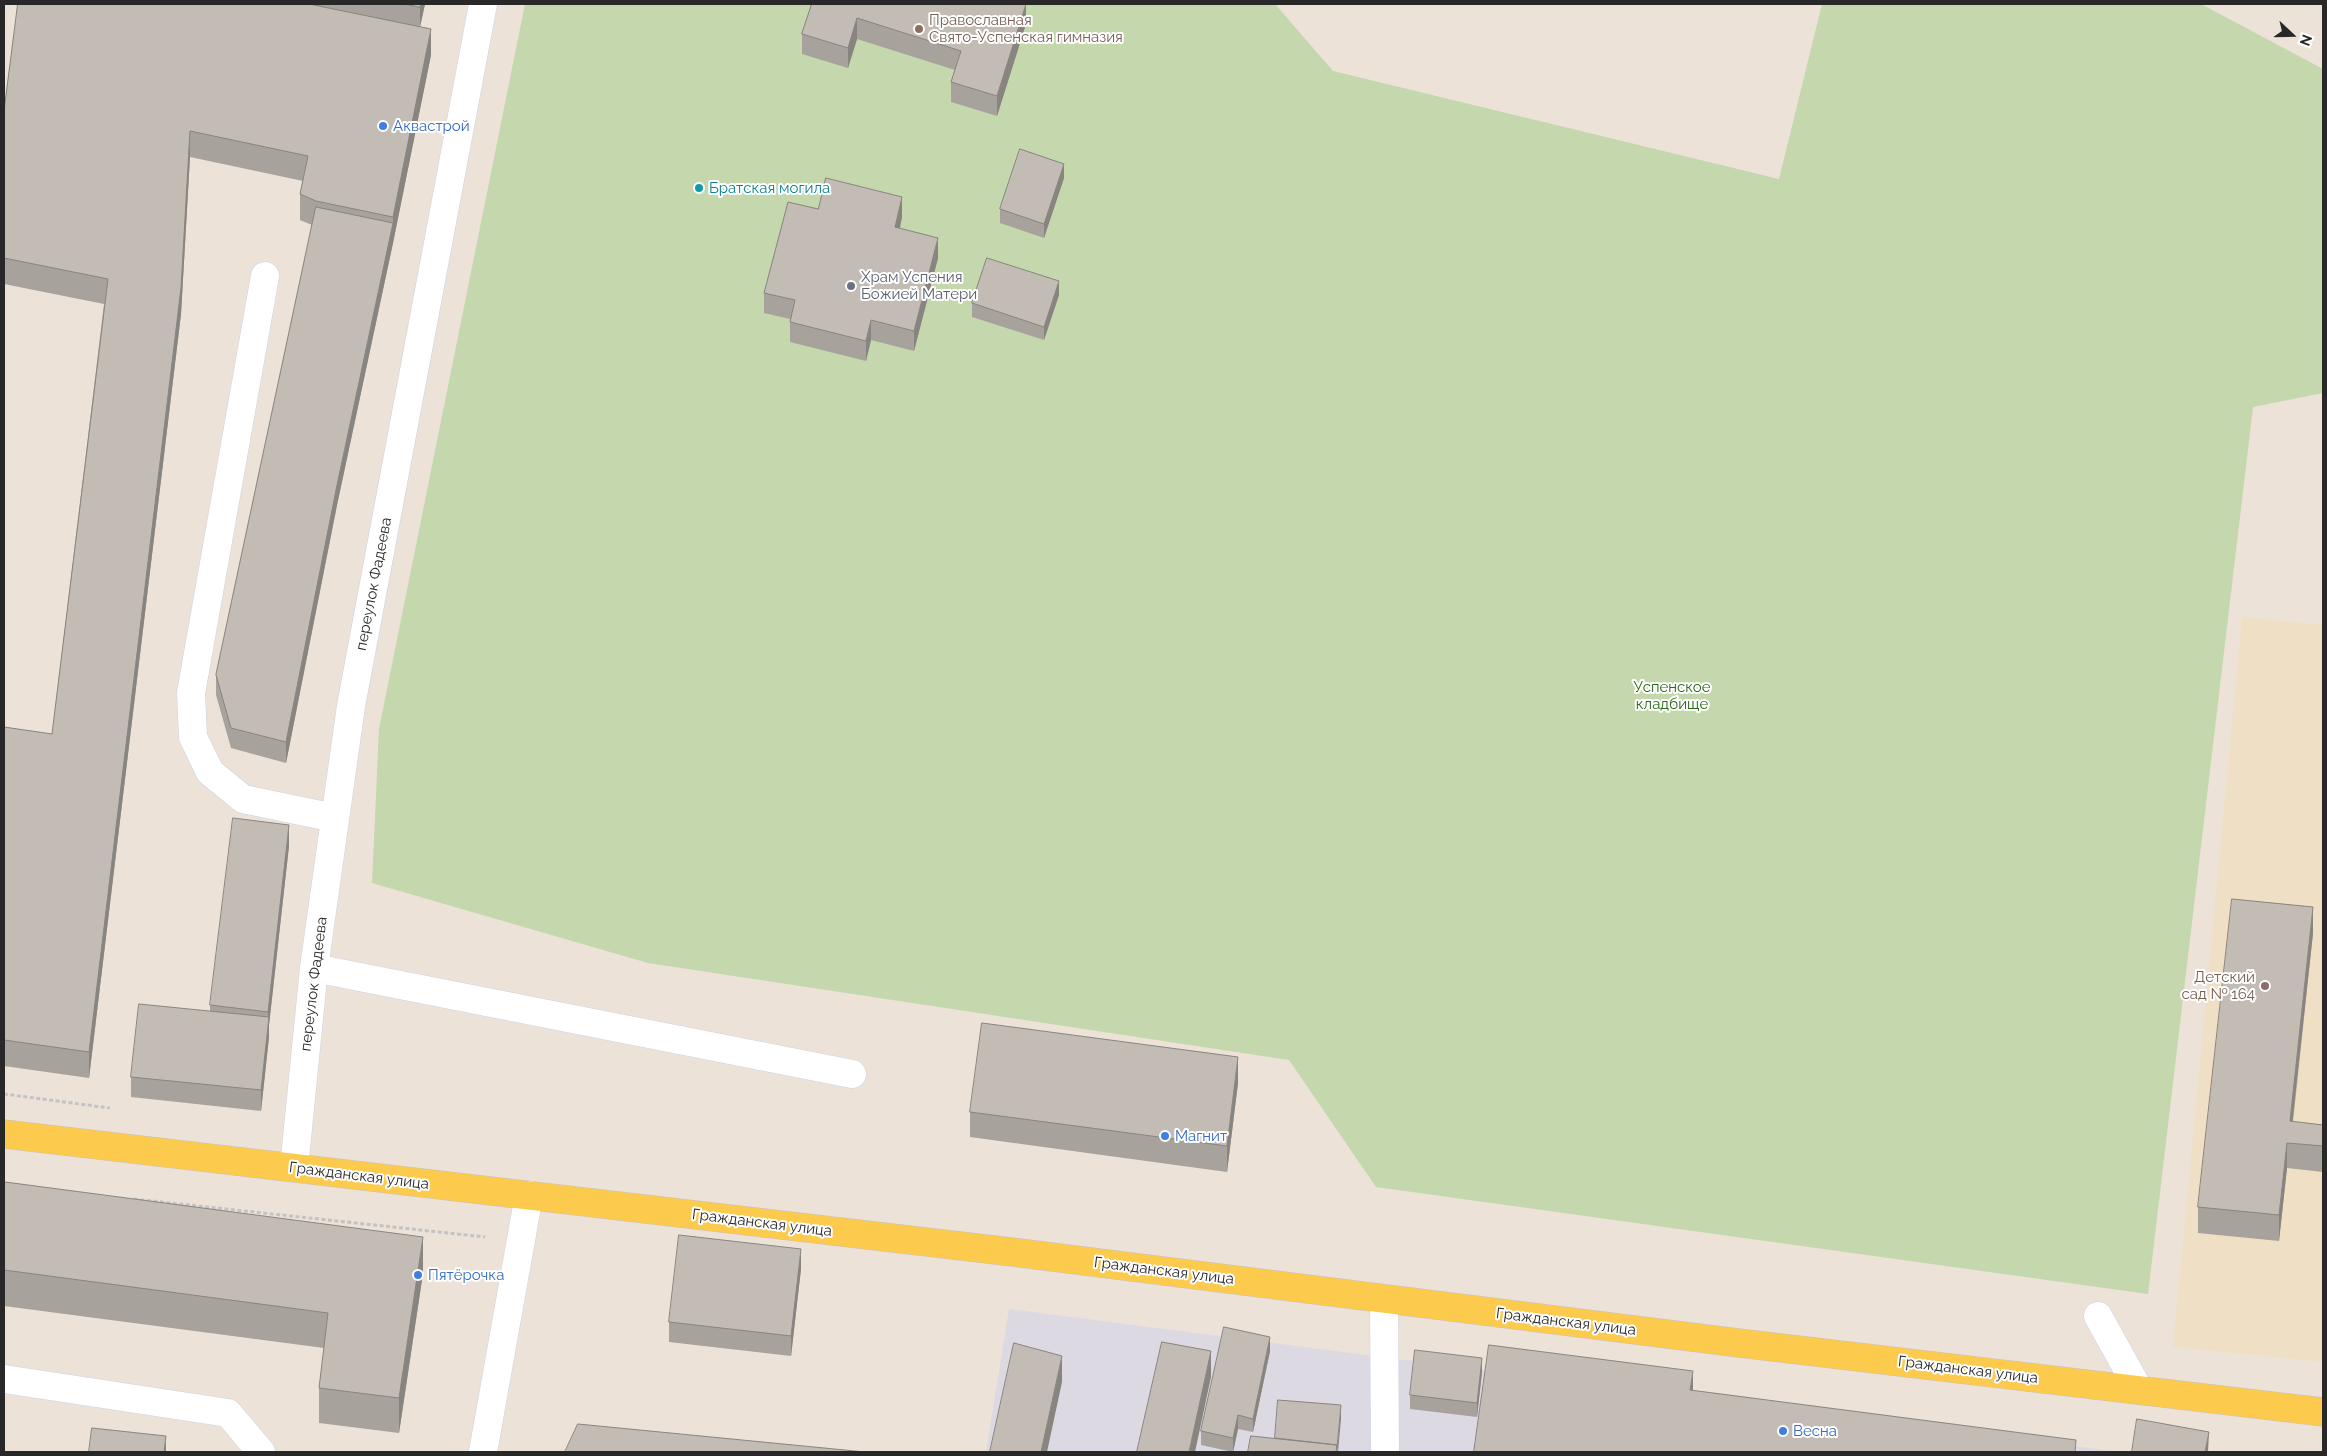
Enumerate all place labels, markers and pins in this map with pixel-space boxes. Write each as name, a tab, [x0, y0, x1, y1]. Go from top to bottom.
place label: Православная Свято-Успенская гимназия	[929, 11, 1123, 46]
marker: Православная Свято-Успенская гимназия	[913, 23, 925, 35]
place label: Аквастрой	[393, 117, 470, 135]
marker: Аквастрой	[377, 120, 389, 132]
place label: Братская могила	[709, 179, 830, 197]
marker: Братская могила	[693, 182, 705, 194]
place label: Храм Успения Божией Матери	[861, 268, 977, 303]
marker: Храм Успения Божией Матери	[845, 280, 857, 292]
place label: Детский сад № 164	[2181, 968, 2255, 1003]
marker: Детский сад № 164	[2259, 980, 2271, 992]
place label: Магнит	[1175, 1127, 1227, 1145]
marker: Магнит	[1159, 1130, 1171, 1142]
place label: Пятёрочка	[428, 1266, 504, 1284]
marker: Пятёрочка	[412, 1269, 424, 1281]
place label: Весна	[1793, 1422, 1837, 1440]
marker: Весна	[1777, 1425, 1789, 1437]

